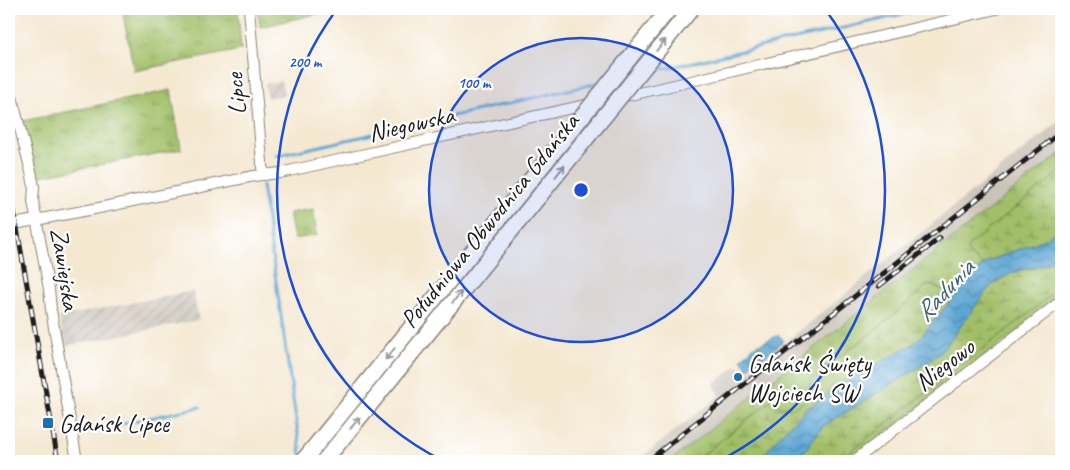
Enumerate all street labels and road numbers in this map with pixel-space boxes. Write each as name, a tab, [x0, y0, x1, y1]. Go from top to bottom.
street label: Lipce	[218, 70, 254, 116]
street label: Niegowska	[365, 98, 459, 149]
street label: Południowa Obwodnica Gdańska	[393, 105, 588, 335]
street label: Zawiejska	[43, 226, 88, 315]
street label: Niegowo	[908, 331, 982, 398]

